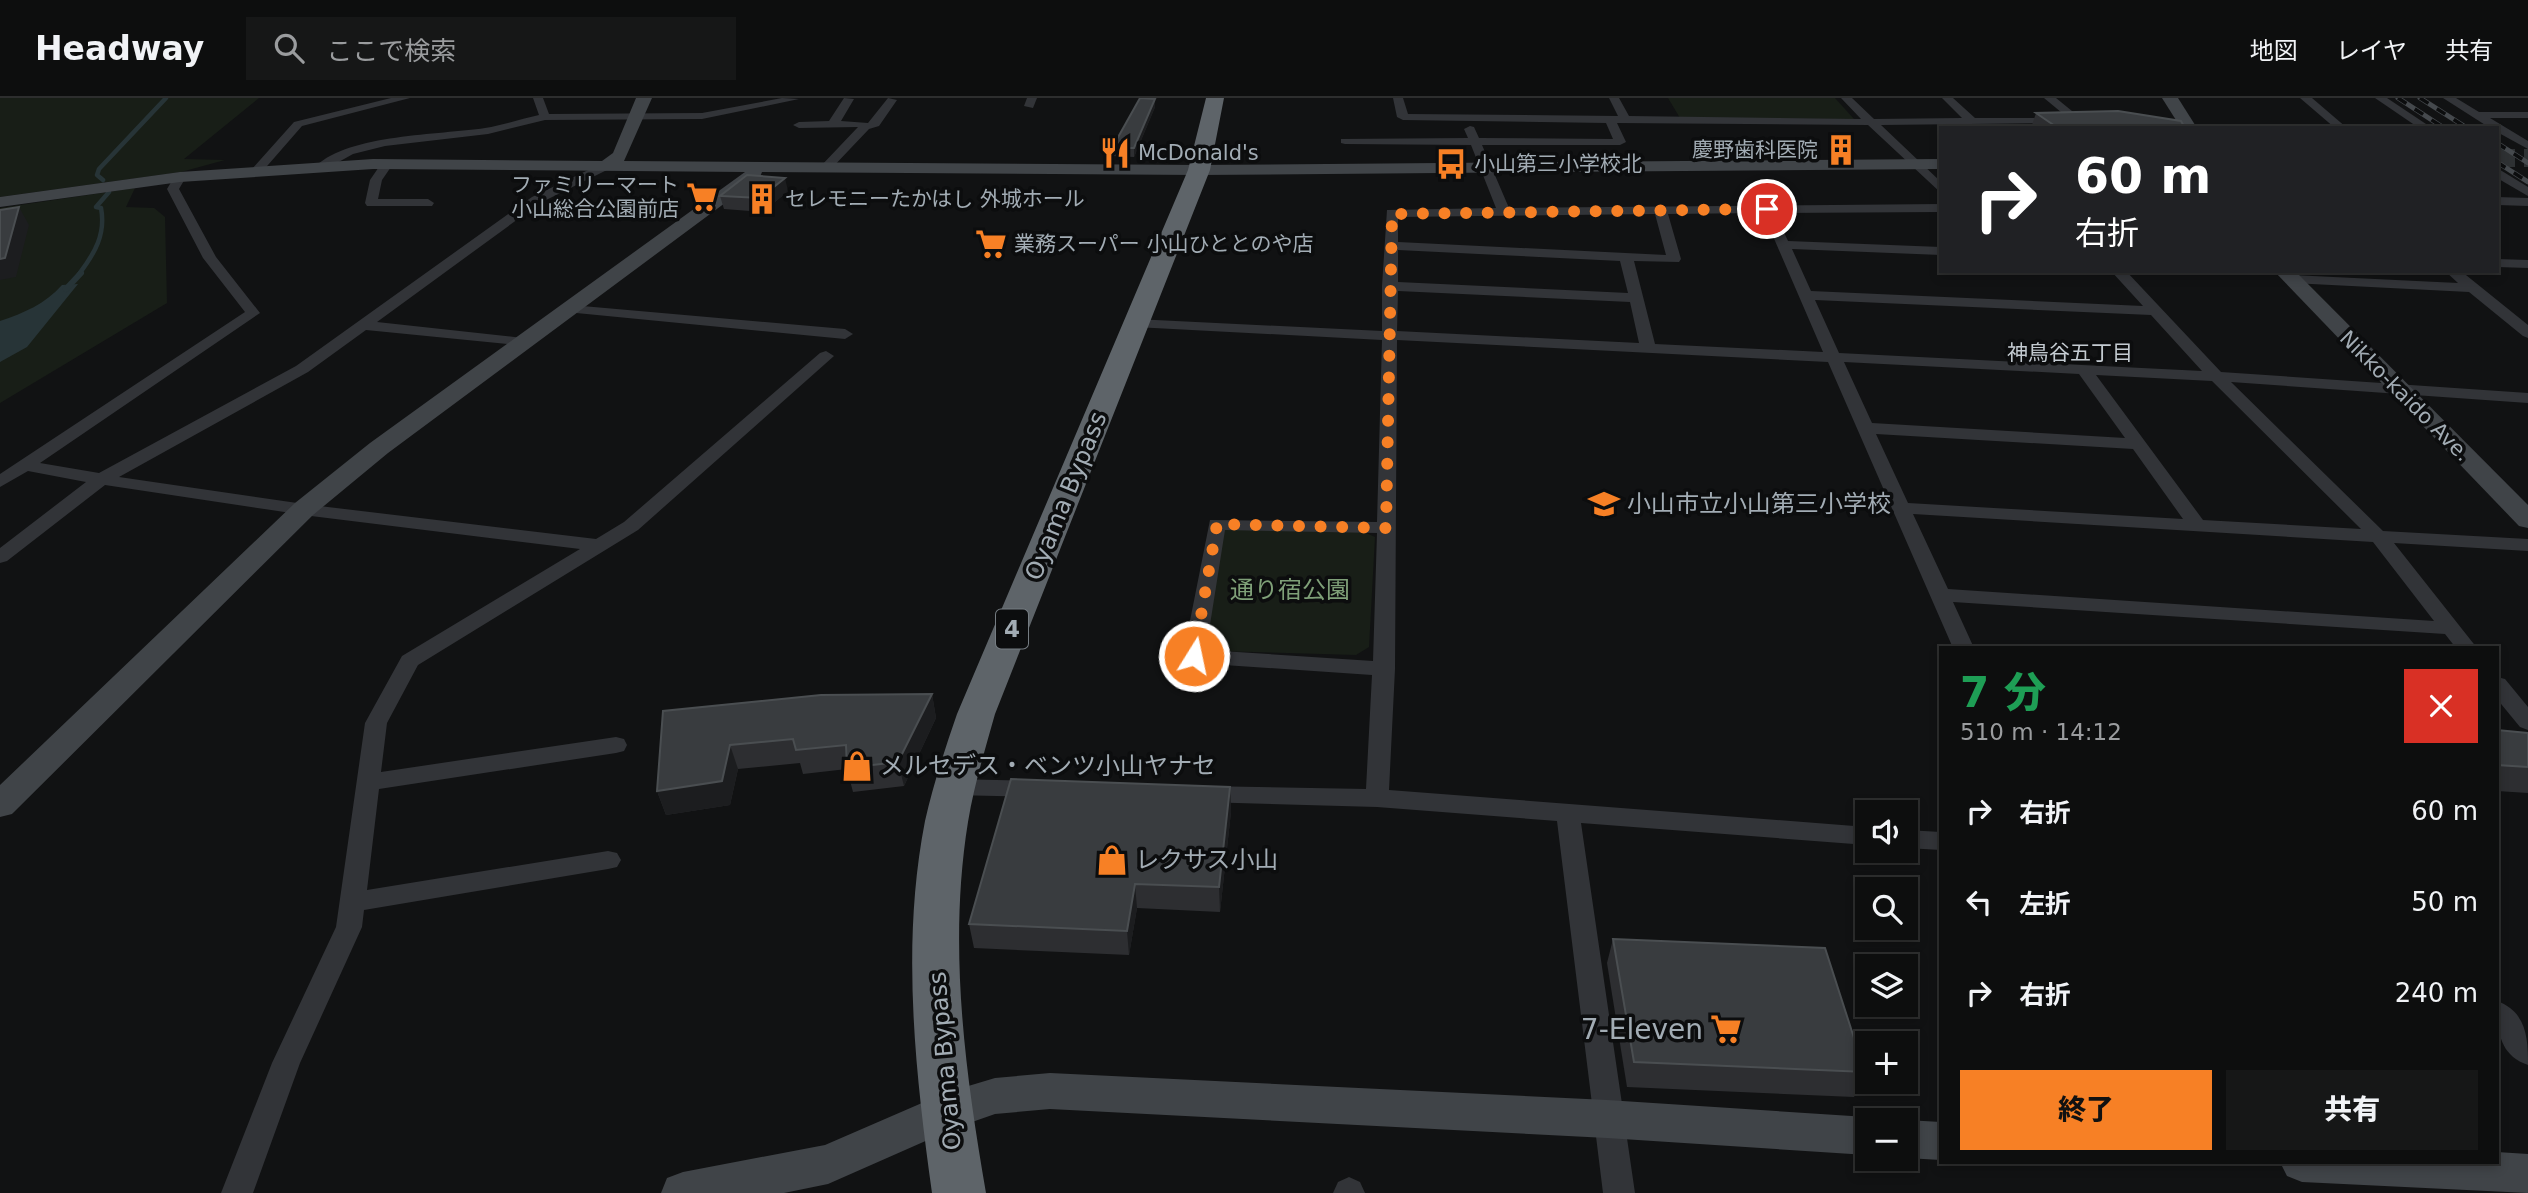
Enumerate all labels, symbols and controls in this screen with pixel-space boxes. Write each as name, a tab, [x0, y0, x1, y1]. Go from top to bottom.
search box	[246, 17, 736, 80]
text: Headway	[35, 29, 204, 68]
icon: search	[270, 29, 308, 67]
text: ここで検索	[326, 36, 456, 66]
text: 地図	[2250, 37, 2298, 65]
text: レイヤ	[2336, 37, 2407, 65]
text: 共有	[2445, 37, 2493, 65]
building icon: 慶野歯科医院	[1824, 133, 1858, 167]
restaurant icon: McDonald's	[1098, 136, 1132, 170]
place label: 慶野歯科医院	[1692, 138, 1818, 162]
place label: McDonald's	[1138, 141, 1259, 165]
bus stop icon: 小山第三小学校北	[1434, 147, 1468, 181]
text: 60 m	[2075, 148, 2211, 205]
place label: 小山第三小学校北	[1474, 152, 1642, 176]
icon: right	[1960, 154, 2051, 245]
place label: ファミリーマート 小山総合公園前店	[511, 173, 679, 221]
pin	[1737, 179, 1797, 239]
supermarket icon: ファミリーマート 小山総合公園前店	[685, 180, 719, 214]
building icon: セレモニーたかはし 外城ホール	[745, 182, 779, 216]
place label: セレモニーたかはし 外城ホール	[785, 187, 1085, 211]
icon: arrive	[1748, 190, 1786, 228]
text: 右折	[2075, 214, 2139, 252]
supermarket icon: 業務スーパー 小山ひととのや店	[974, 227, 1008, 261]
place label: 業務スーパー 小山ひととのや店	[1014, 232, 1314, 256]
street label: Nikko-kaido Ave.	[2335, 326, 2475, 466]
district label: 神鳥谷五丁目	[2007, 341, 2133, 365]
street label: Oyama Bypass	[1019, 408, 1113, 584]
school or university icon: 小山市立小山第三小学校	[1587, 487, 1621, 521]
place label: 小山市立小山第三小学校	[1627, 490, 1891, 518]
park label: 通り宿公園	[1230, 576, 1350, 604]
road number: 4	[996, 610, 1028, 649]
position arrow	[1157, 619, 1231, 693]
text: 7 分	[1960, 668, 2046, 717]
button: close	[2404, 669, 2478, 743]
text: 510 m · 14:12	[1960, 719, 2122, 745]
shop icon: メルセデス・ベンツ小山ヤナセ	[840, 749, 874, 783]
place label: メルセデス・ベンツ小山ヤナセ	[880, 752, 1216, 780]
icon: right	[1960, 792, 1998, 830]
text: 60 m	[2411, 796, 2478, 826]
text: 右折	[2019, 798, 2071, 828]
map controls	[1855, 800, 1918, 1171]
button: sound	[1855, 800, 1918, 863]
shop icon: レクサス小山	[1095, 843, 1129, 877]
place label: レクサス小山	[1135, 846, 1279, 874]
button: search	[1855, 877, 1918, 940]
icon: left	[1960, 883, 1998, 921]
text: 50 m	[2411, 887, 2478, 917]
text: 左折	[2019, 889, 2071, 919]
button: layers	[1855, 954, 1918, 1017]
street label: Oyama Bypass	[923, 971, 967, 1151]
icon: right	[1960, 974, 1998, 1012]
text: 240 m	[2395, 978, 2478, 1008]
text: 右折	[2019, 980, 2071, 1010]
supermarket icon: 7-Eleven	[1709, 1012, 1743, 1046]
place label: 7-Eleven	[1581, 1013, 1703, 1046]
button: +	[1855, 1031, 1918, 1094]
button: 終了	[1960, 1070, 2212, 1150]
button: 共有	[2226, 1070, 2478, 1150]
button: −	[1855, 1108, 1918, 1171]

